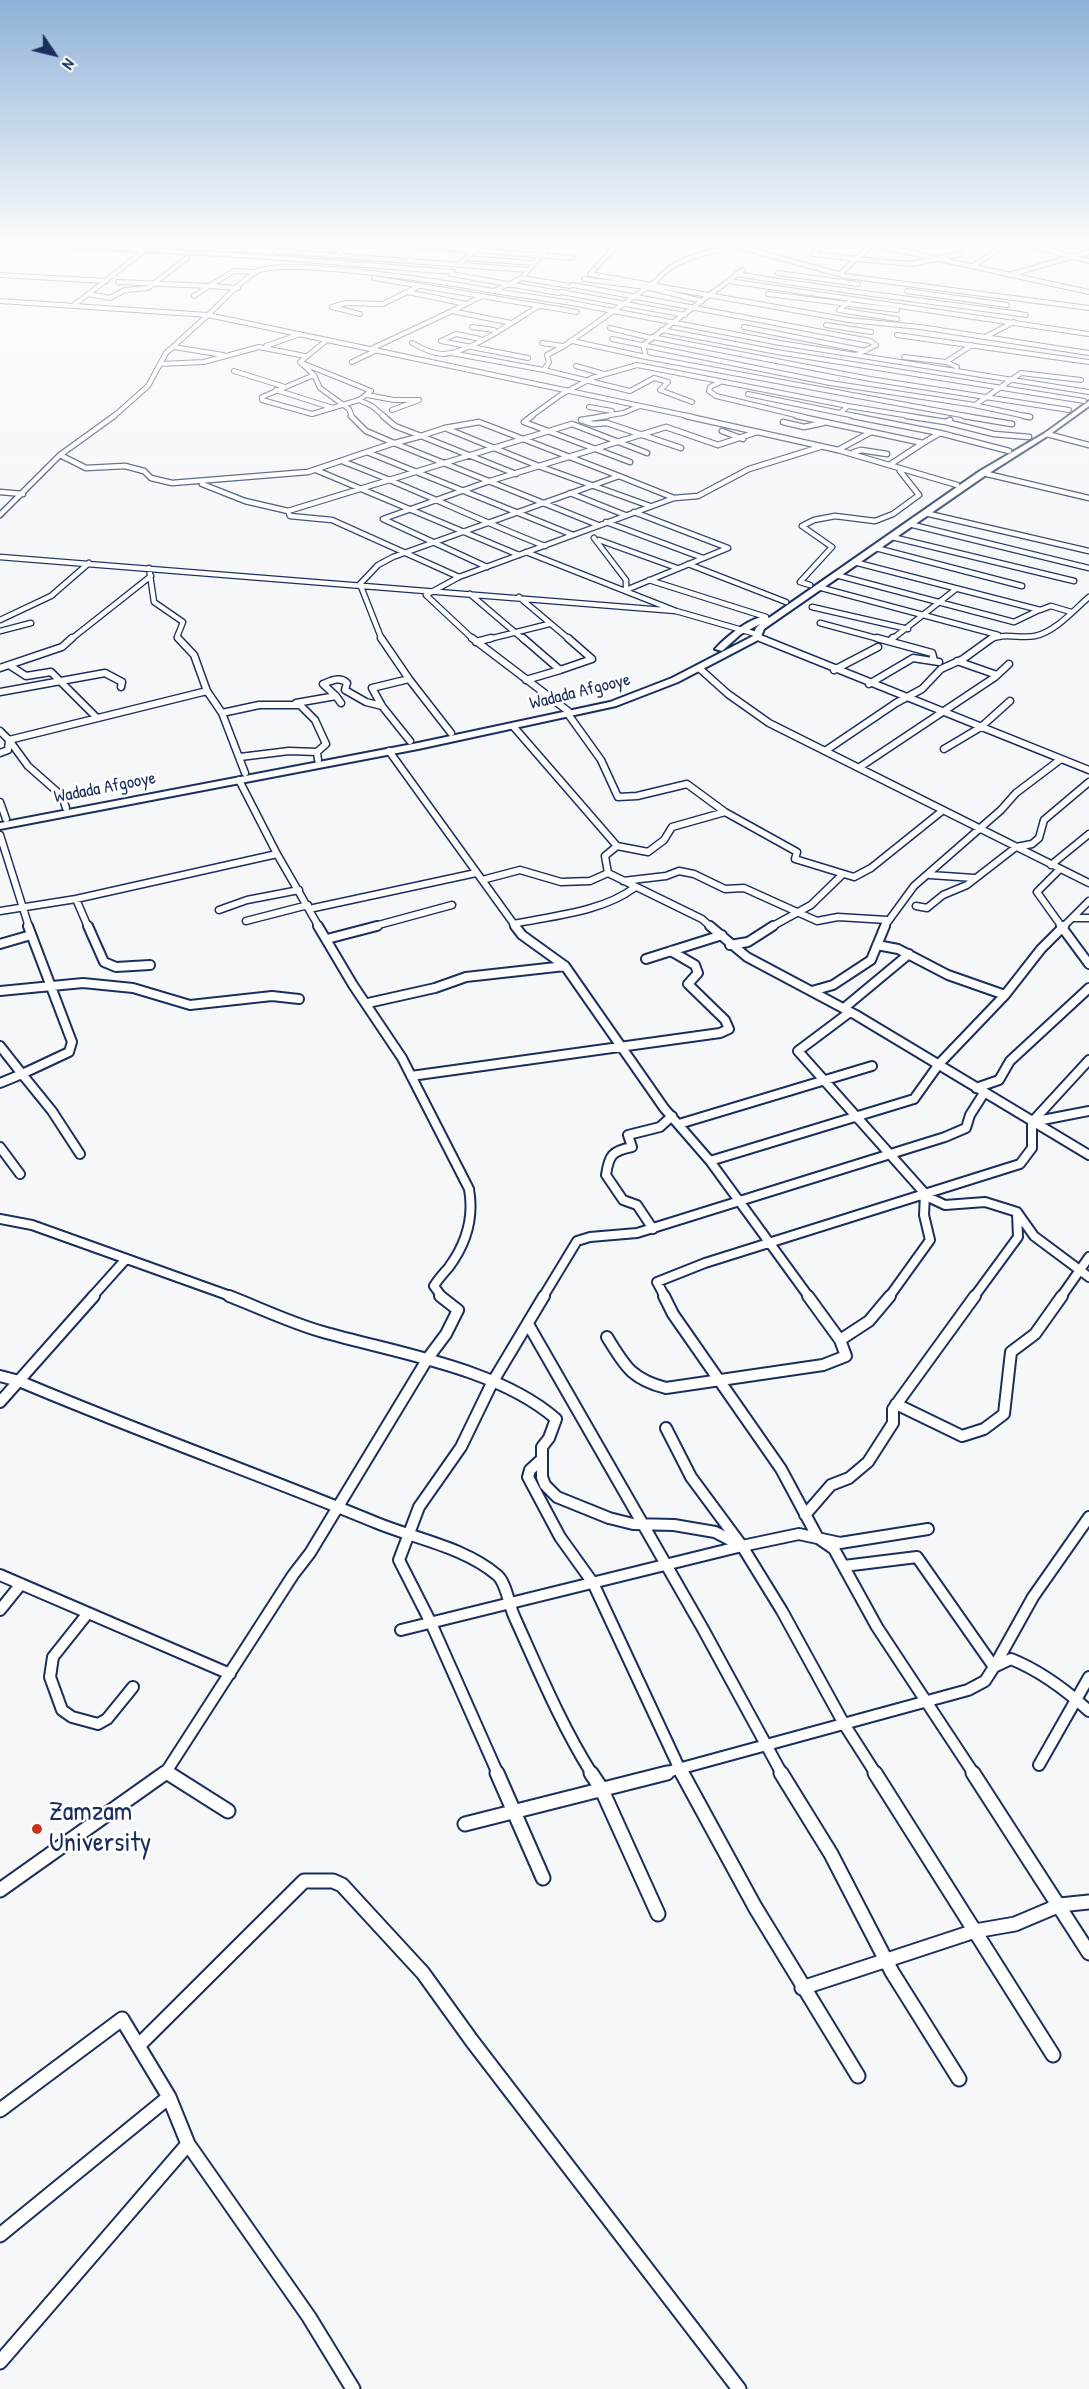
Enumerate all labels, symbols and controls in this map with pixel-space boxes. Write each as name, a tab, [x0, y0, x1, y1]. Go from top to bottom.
north arrow	[24, 24, 84, 84]
text: N	[57, 55, 80, 74]
street label: Wadada Afgooye	[527, 669, 633, 715]
street label: Wadada Afgooye	[52, 768, 158, 808]
place label: Zamzam University	[49, 1797, 151, 1860]
marker: Zamzam University	[30, 1822, 44, 1836]

